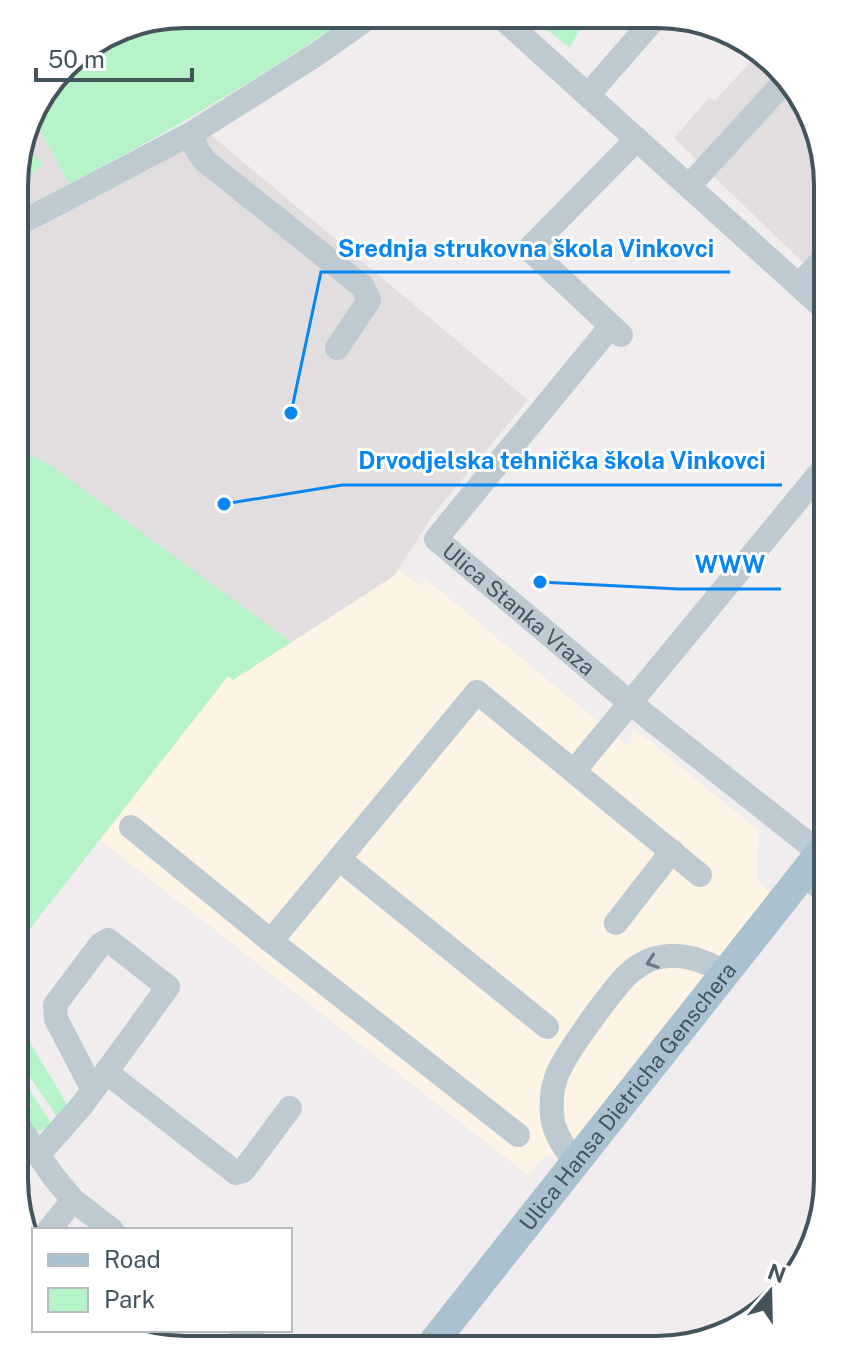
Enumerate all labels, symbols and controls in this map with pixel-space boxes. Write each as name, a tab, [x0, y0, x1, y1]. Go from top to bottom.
scale bar	[36, 32, 192, 82]
text: 50 m	[48, 45, 105, 73]
callout: Srednja strukovna škola Vinkovci	[321, 224, 730, 272]
text: Srednja strukovna škola Vinkovci	[338, 234, 714, 262]
callout: Drvodjelska tehnička škola Vinkovci	[342, 437, 782, 485]
text: Drvodjelska tehnička škola Vinkovci	[358, 446, 766, 474]
street label: Ulica Stanka Vraza	[437, 537, 600, 681]
callout: WWW	[679, 541, 781, 589]
text: WWW	[695, 550, 765, 578]
one-way arrow	[646, 952, 660, 968]
street label: Ulica Hansa Dietricha Genschera	[514, 957, 741, 1236]
legend	[32, 1228, 292, 1332]
text: Road	[104, 1245, 161, 1273]
north arrow	[730, 1252, 810, 1332]
text: N	[764, 1258, 789, 1288]
text: Park	[104, 1285, 155, 1313]

